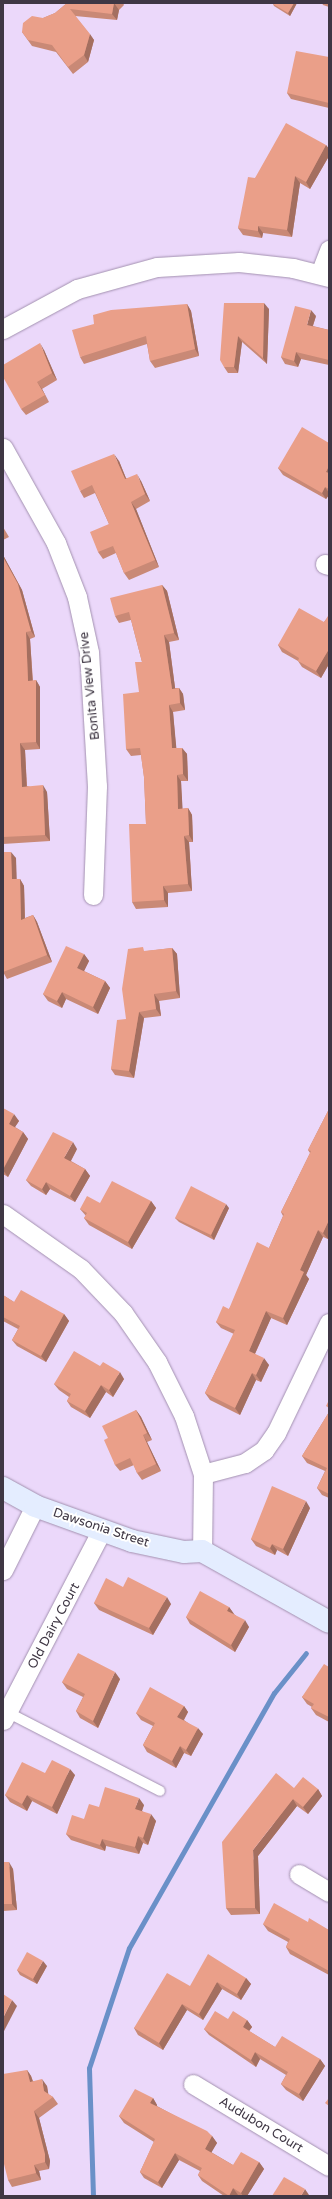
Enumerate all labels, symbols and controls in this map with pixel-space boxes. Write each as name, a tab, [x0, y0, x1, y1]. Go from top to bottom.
street label: Bonita View Drive	[77, 631, 103, 741]
street label: Dawsonia Street	[51, 1505, 151, 1551]
street label: Old Dairy Court	[25, 1580, 83, 1672]
street label: Audubon Court	[216, 2094, 306, 2156]

